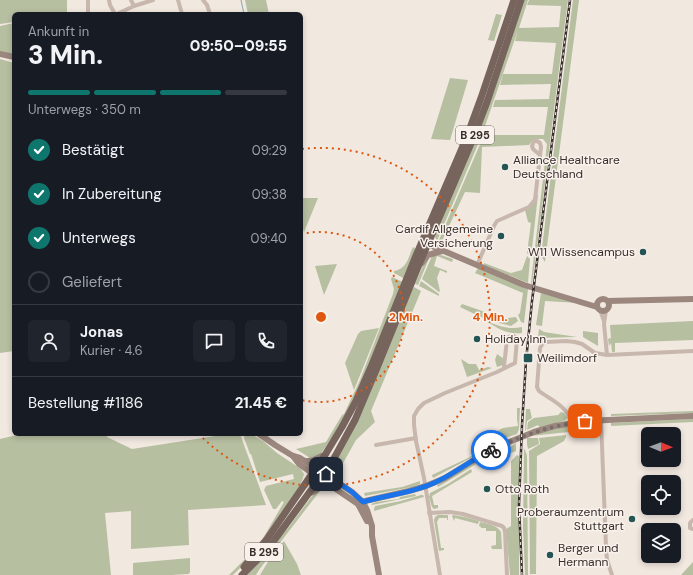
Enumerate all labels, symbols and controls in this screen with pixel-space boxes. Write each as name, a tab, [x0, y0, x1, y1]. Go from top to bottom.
text: Ankunft in	[28, 23, 89, 40]
text: 09:50–09:55	[190, 36, 287, 56]
text: 3 Min.	[28, 38, 103, 72]
text: Unterwegs · 350 m	[28, 101, 141, 118]
road number: B 295	[456, 126, 494, 144]
icon: check	[28, 139, 50, 161]
text: Bestätigt	[62, 140, 124, 160]
text: 09:29	[252, 142, 287, 159]
place label: Alliance Healthcare Deutschland	[513, 152, 620, 182]
marker: Alliance Healthcare Deutschland	[500, 162, 510, 172]
icon: check	[28, 183, 50, 205]
text: In Zubereitung	[62, 184, 162, 204]
text: 09:38	[252, 186, 287, 203]
place label: Cardif Allgemeine Versicherung	[395, 221, 493, 251]
icon: check	[28, 227, 50, 249]
text: Unterwegs	[62, 228, 136, 248]
text: 09:40	[251, 230, 287, 247]
marker: Cardif Allgemeine Versicherung	[496, 231, 506, 241]
place label: W11 Wissencampus	[528, 244, 635, 260]
marker: W11 Wissencampus	[638, 247, 648, 257]
text: Geliefert	[62, 272, 122, 292]
text: 2 Min.	[389, 309, 423, 325]
text: 4 Min.	[473, 309, 507, 325]
centre of rings	[314, 310, 328, 324]
button: person	[28, 320, 70, 362]
button: chat	[193, 320, 235, 362]
button: phone	[245, 320, 287, 362]
text: Jonas	[80, 322, 123, 342]
place label: Holiday Inn	[485, 331, 546, 347]
marker: Holiday Inn	[472, 334, 482, 344]
text: Kurier · 4.6	[80, 342, 143, 359]
place label: Weilimdorf	[537, 350, 597, 366]
marker: Weilimdorf	[522, 352, 534, 364]
text: Bestellung #1186	[28, 393, 143, 413]
text: 21.45 €	[235, 393, 287, 413]
pin	[568, 404, 602, 438]
icon: bag	[574, 410, 596, 432]
north arrow	[641, 427, 681, 467]
map controls	[641, 427, 681, 563]
courier	[471, 430, 511, 470]
icon: bike	[480, 439, 502, 461]
pin	[309, 457, 343, 491]
icon: home	[315, 463, 337, 485]
button: locate	[641, 475, 681, 515]
place label: Otto Roth	[495, 481, 549, 497]
marker: Otto Roth	[482, 484, 492, 494]
place label: Proberaumzentrum Stuttgart	[517, 504, 624, 534]
marker: Proberaumzentrum Stuttgart	[627, 514, 637, 524]
button: layers	[641, 523, 681, 563]
place label: Berger und Hermann	[558, 540, 619, 570]
road number: B 295	[245, 543, 283, 561]
marker: Berger und Hermann	[545, 550, 555, 560]

